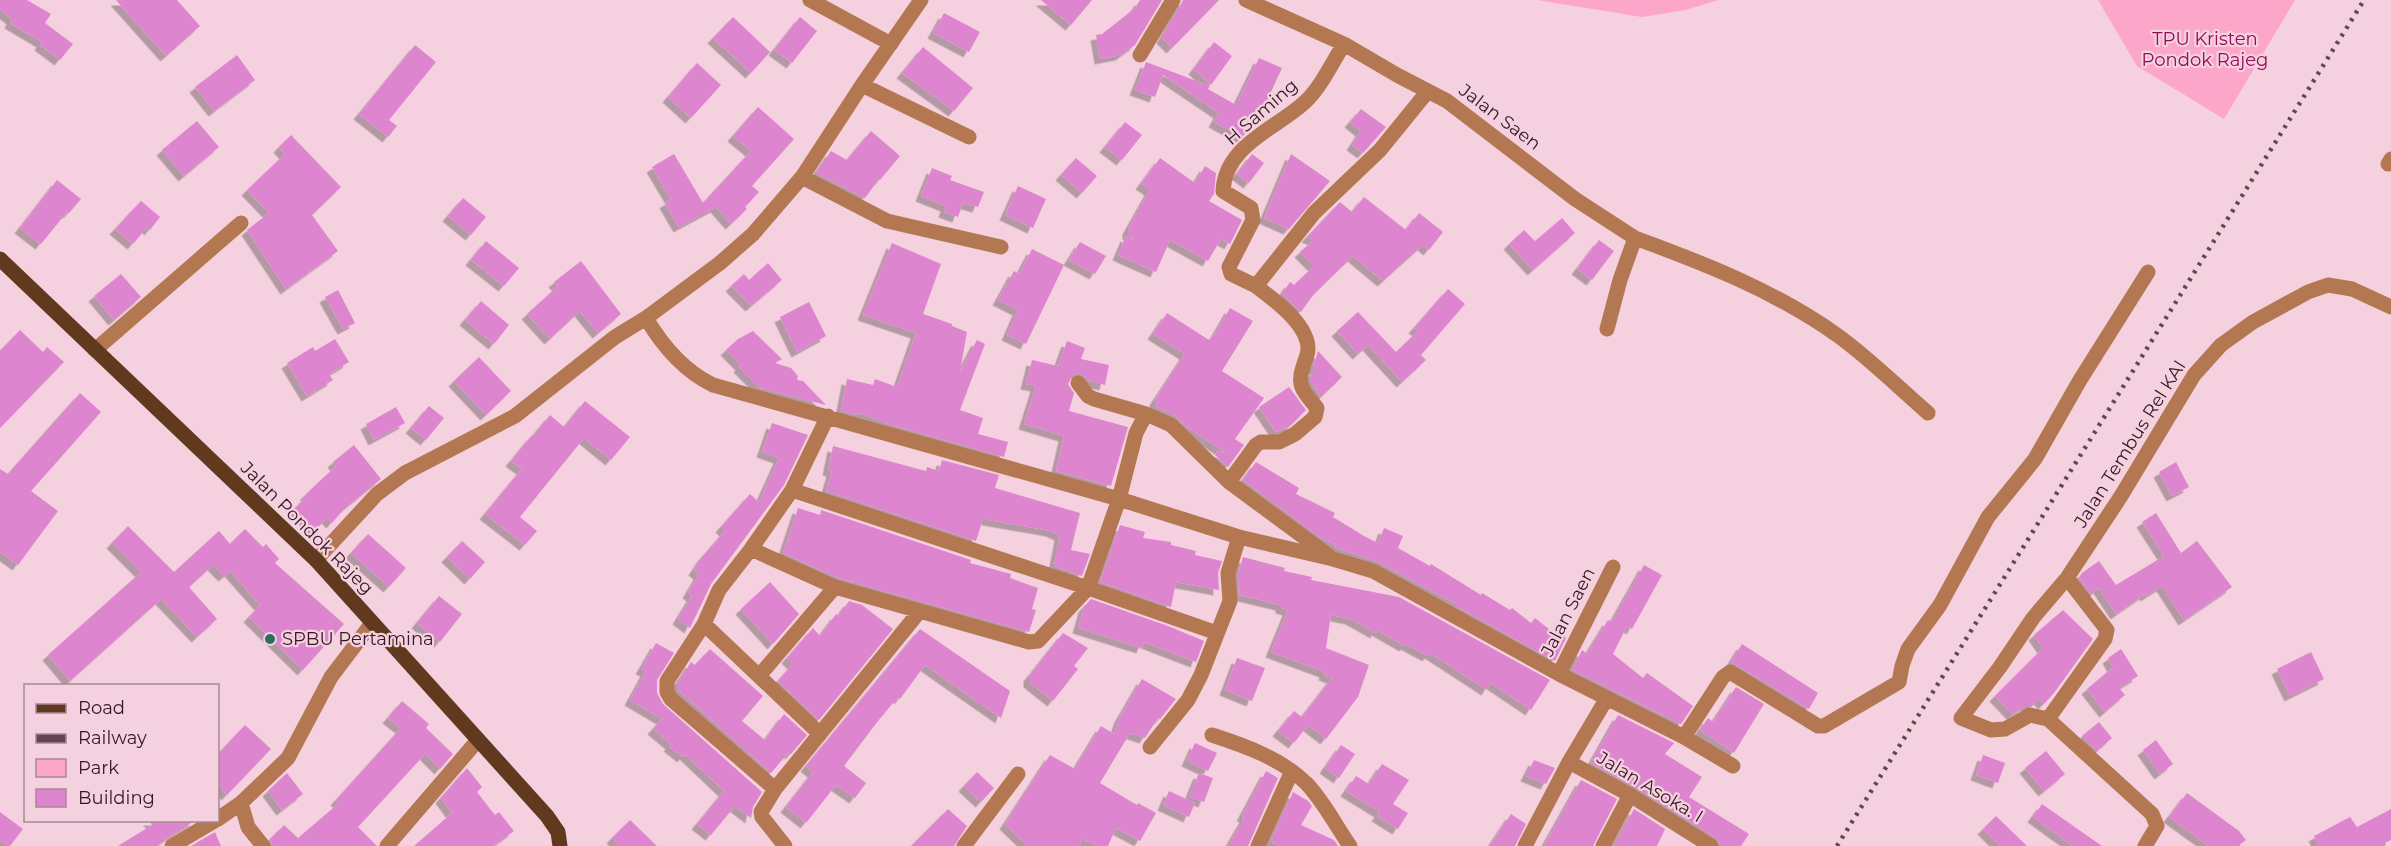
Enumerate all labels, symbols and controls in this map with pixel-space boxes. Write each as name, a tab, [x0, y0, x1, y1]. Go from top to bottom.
park label: TPU Kristen Pondok Rajeg	[2142, 28, 2268, 71]
street label: H Saming	[1220, 74, 1302, 150]
street label: Jalan Saen	[1454, 79, 1545, 155]
street label: Jalan Tembus Rel KAI	[2069, 356, 2191, 533]
street label: Jalan Pondok Rajeg	[235, 456, 378, 599]
street label: Jalan Saen	[1536, 564, 1600, 661]
place label: SPBU Pertamina	[282, 628, 434, 650]
marker: SPBU Pertamina	[263, 632, 277, 646]
legend	[24, 684, 219, 822]
text: Road	[78, 697, 125, 719]
text: Railway	[78, 727, 147, 749]
street label: Jalan Asoka. I	[1592, 746, 1707, 827]
text: Park	[78, 757, 119, 779]
text: Building	[78, 787, 155, 809]

